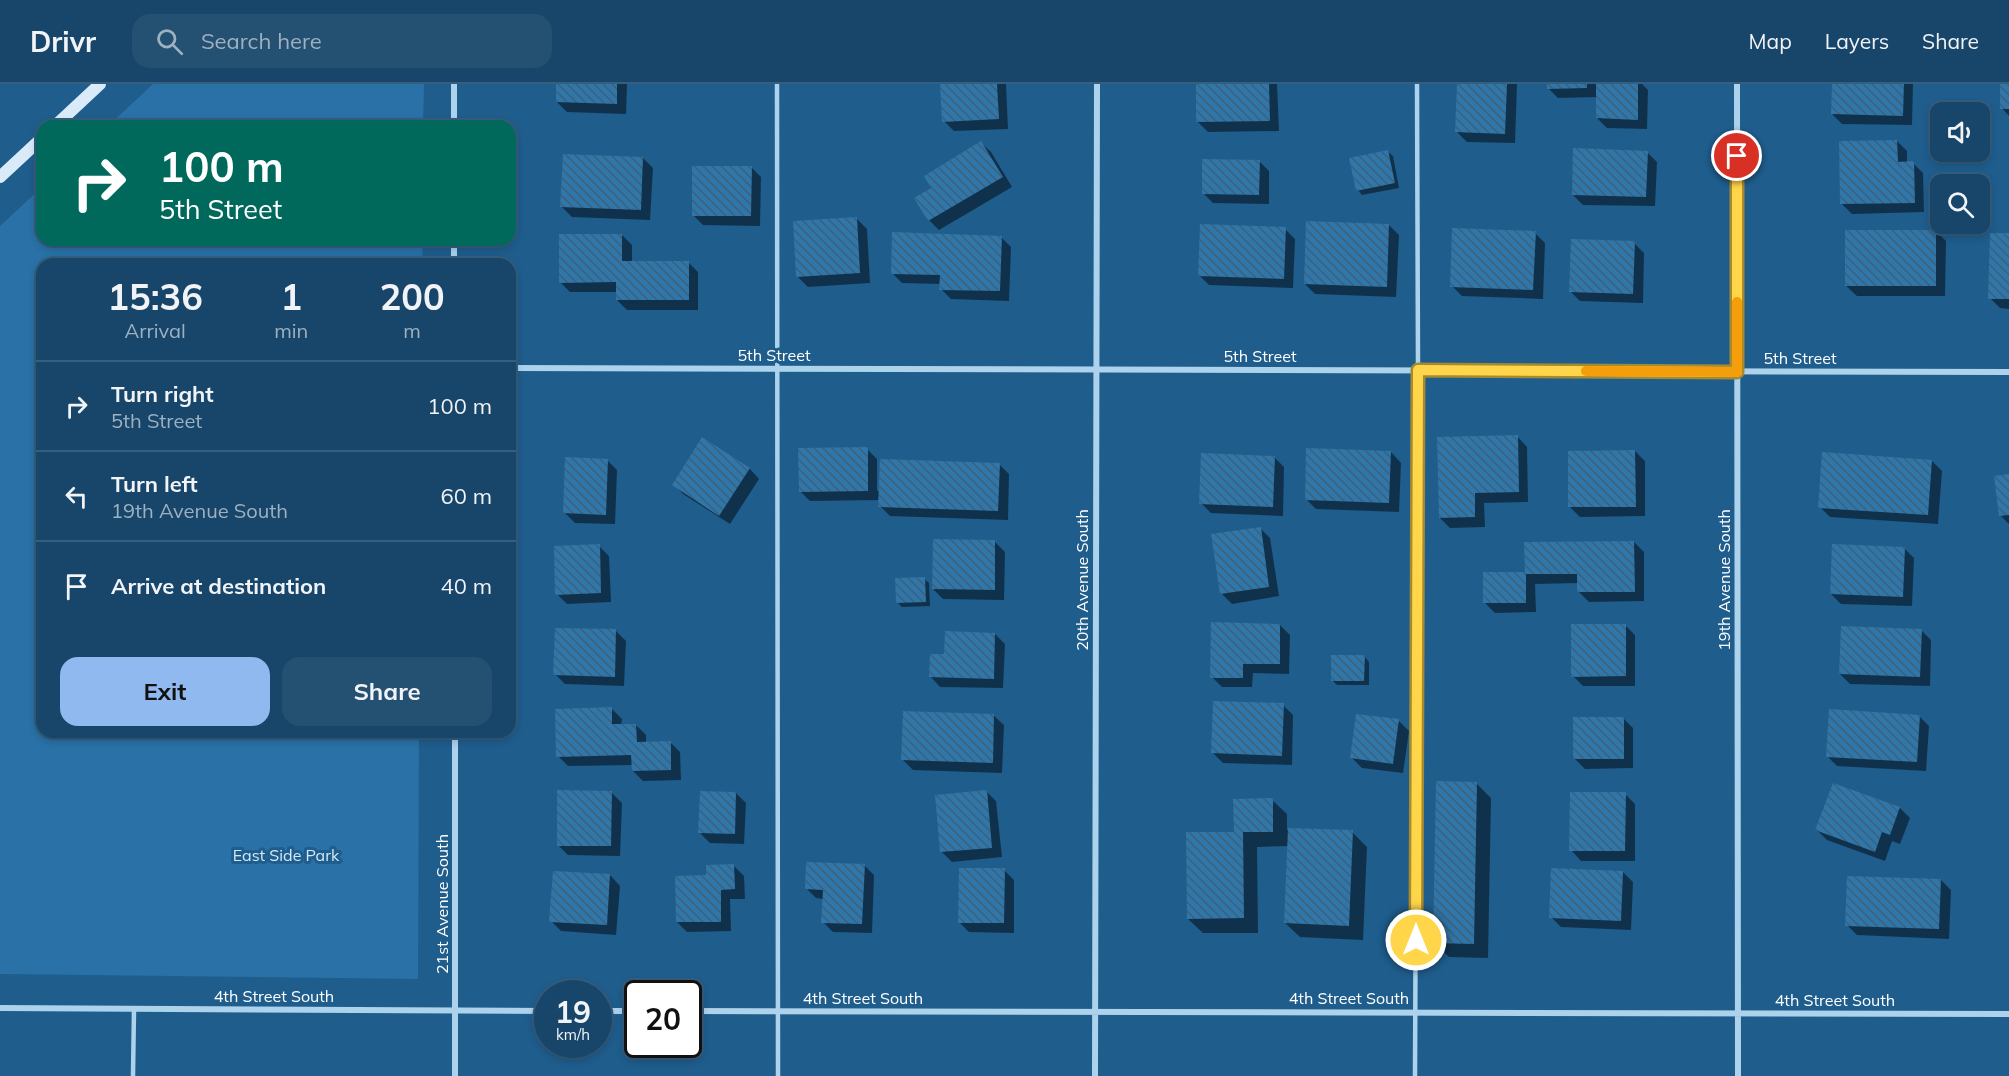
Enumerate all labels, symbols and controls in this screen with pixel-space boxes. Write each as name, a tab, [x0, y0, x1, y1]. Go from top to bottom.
search box	[132, 14, 552, 68]
text: Drivr	[30, 24, 96, 59]
icon: search	[153, 25, 186, 58]
text: Search here	[201, 27, 322, 55]
text: Map	[1749, 28, 1792, 54]
text: Layers	[1825, 28, 1889, 54]
text: Share	[1922, 28, 1979, 54]
map controls	[1930, 102, 1990, 234]
button: sound	[1930, 102, 1990, 162]
pin	[1711, 130, 1762, 181]
icon: arrive	[1720, 139, 1753, 172]
text: 100 m	[159, 140, 284, 193]
icon: right	[60, 144, 138, 222]
button: search	[1930, 174, 1990, 234]
text: 5th Street	[159, 192, 282, 226]
text: 15:36	[107, 274, 203, 319]
text: 1	[280, 274, 302, 319]
text: 200	[380, 274, 445, 319]
text: Arrival	[125, 318, 186, 343]
text: min	[274, 318, 308, 343]
text: m	[403, 318, 421, 343]
street label: 5th Street	[738, 345, 811, 365]
street label: 5th Street	[1224, 346, 1297, 366]
street label: 5th Street	[1764, 348, 1837, 368]
text: Turn right	[111, 380, 214, 408]
icon: right	[60, 390, 93, 423]
text: 100 m	[427, 392, 492, 420]
text: 5th Street	[111, 408, 202, 433]
text: Turn left	[111, 470, 198, 498]
icon: left	[60, 480, 93, 513]
text: 60 m	[441, 482, 492, 510]
text: 19th Avenue South	[111, 498, 288, 523]
street label: 20th Avenue South	[1072, 509, 1092, 651]
street label: 19th Avenue South	[1714, 509, 1734, 651]
icon: arrive	[60, 570, 93, 603]
text: Arrive at destination	[111, 572, 326, 600]
text: 40 m	[441, 572, 492, 600]
button: Exit	[60, 657, 270, 726]
button: Share	[282, 657, 492, 726]
street label: 21st Avenue South	[432, 834, 452, 974]
park label: East Side Park	[233, 845, 340, 865]
position arrow	[1384, 908, 1448, 972]
speed limit sign: 20	[624, 980, 702, 1058]
street label: 4th Street South	[214, 986, 334, 1006]
street label: 4th Street South	[803, 988, 923, 1008]
street label: 4th Street South	[1289, 988, 1409, 1008]
street label: 4th Street South	[1775, 990, 1895, 1010]
text: 19	[555, 993, 591, 1031]
text: km/h	[556, 1025, 590, 1044]

